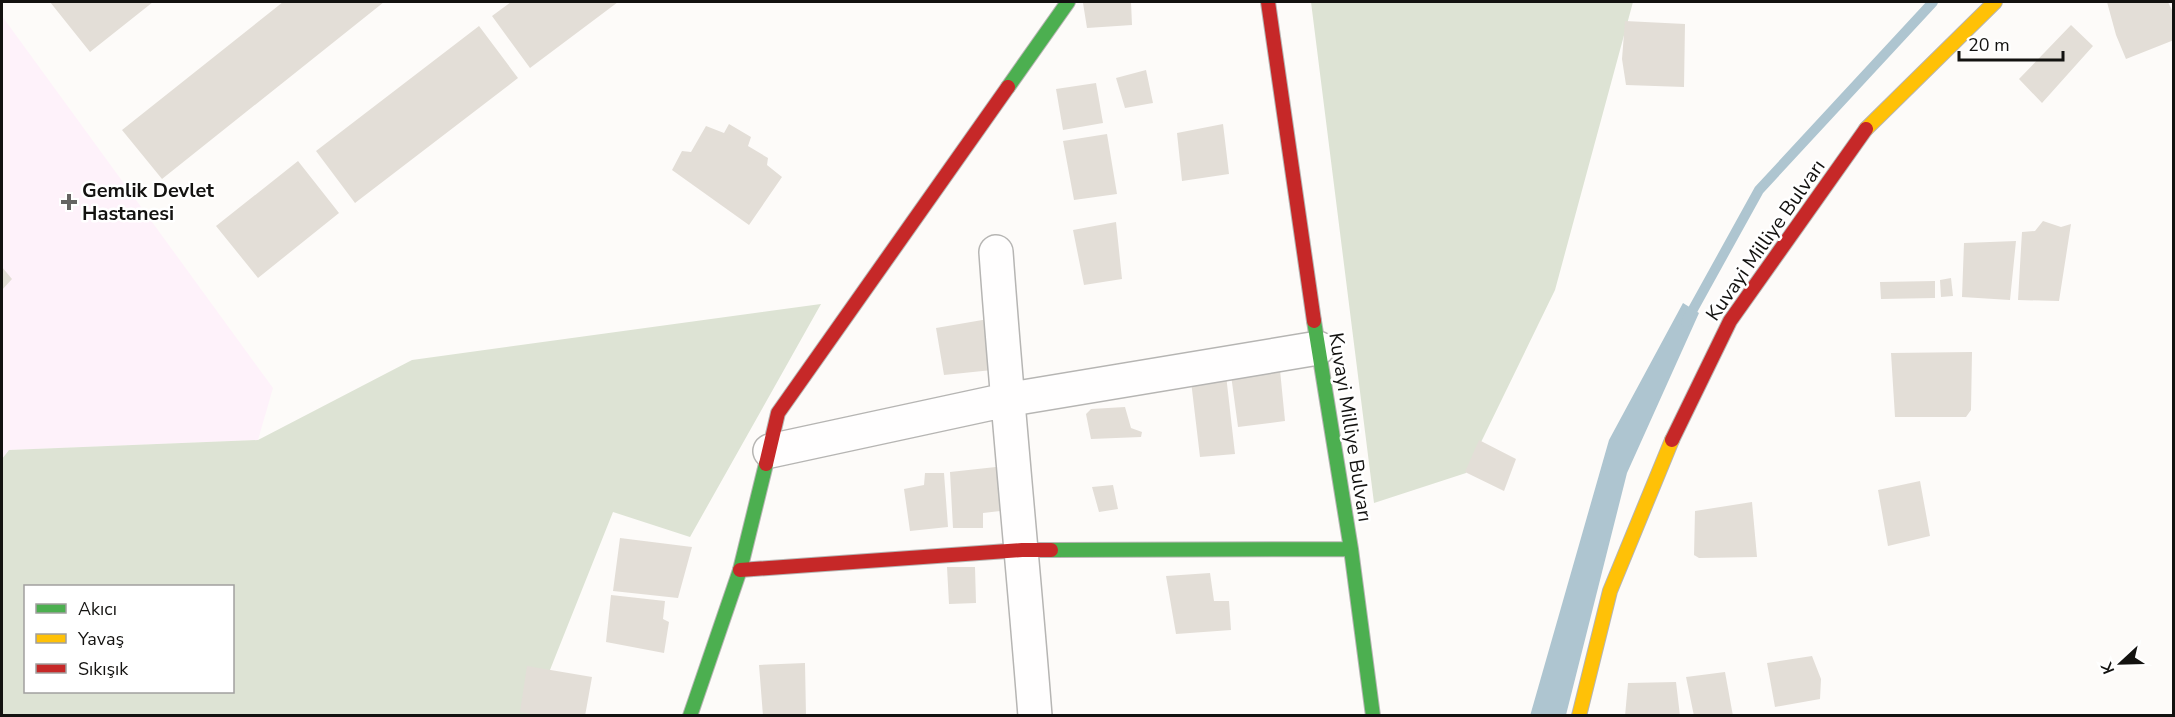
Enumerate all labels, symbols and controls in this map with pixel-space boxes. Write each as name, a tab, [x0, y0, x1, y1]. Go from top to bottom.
scale bar	[1959, 24, 2062, 62]
text: 20 m	[1968, 33, 2010, 57]
street label: Kuvayi Milliye Bulvarı	[1700, 154, 1831, 326]
place label: Gemlik Devlet Hastanesi	[82, 177, 214, 227]
marker: Gemlik Devlet Hastanesi	[60, 193, 78, 211]
street label: Kuvayi Milliye Bulvarı	[1322, 331, 1379, 524]
legend	[24, 585, 234, 693]
text: Akıcı	[78, 597, 117, 621]
text: Yavaş	[77, 627, 124, 651]
north arrow	[2091, 633, 2151, 693]
text: Sıkışık	[78, 657, 129, 681]
text: K	[2095, 658, 2120, 677]

